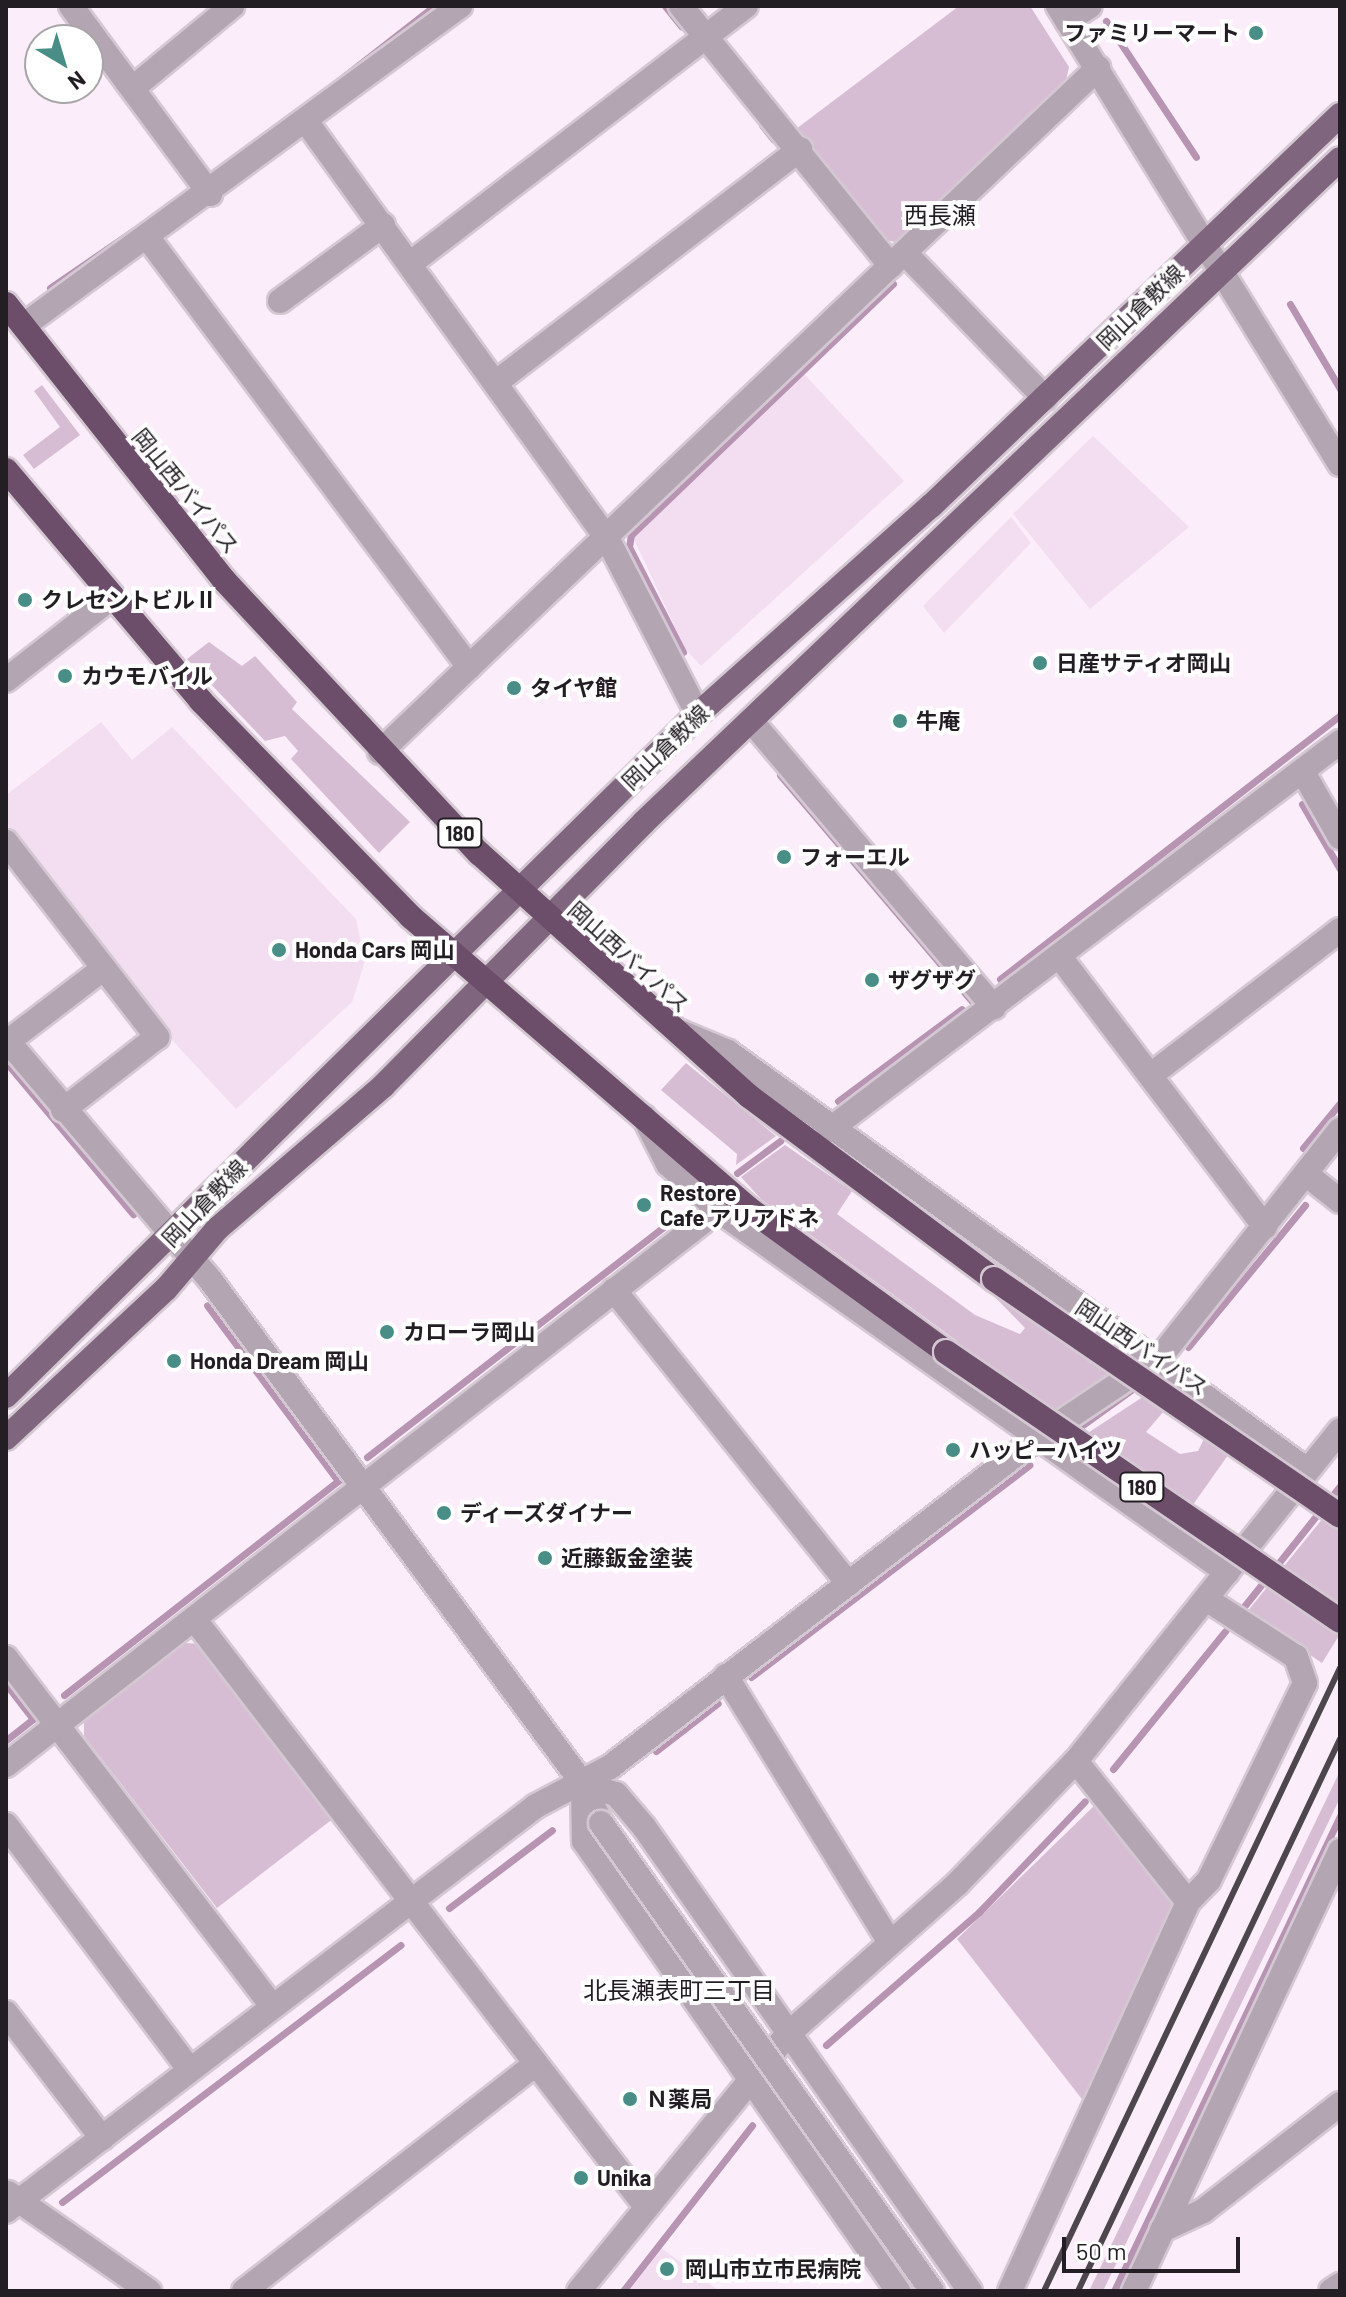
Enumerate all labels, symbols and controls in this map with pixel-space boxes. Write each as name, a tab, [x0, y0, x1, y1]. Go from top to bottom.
place label: ファミリーマート	[1064, 20, 1240, 46]
north arrow	[24, 24, 104, 104]
marker: ファミリーマート	[1247, 24, 1265, 42]
text: N	[64, 67, 91, 96]
district label: 西長瀬	[904, 201, 976, 229]
street label: 岡山倉敷線	[1091, 259, 1189, 355]
street label: 岡山西バイパス	[127, 423, 245, 559]
place label: クレセントビルⅡ	[41, 587, 217, 613]
marker: クレセントビルⅡ	[16, 591, 34, 609]
place label: 日産サティオ岡山	[1056, 650, 1232, 676]
marker: 日産サティオ岡山	[1031, 654, 1049, 672]
place label: カウモバイル	[81, 663, 213, 689]
marker: カウモバイル	[56, 667, 74, 685]
place label: タイヤ館	[530, 675, 618, 701]
marker: タイヤ館	[505, 679, 523, 697]
street label: 岡山倉敷線	[616, 699, 714, 795]
place label: 牛庵	[916, 708, 960, 734]
marker: 牛庵	[891, 712, 909, 730]
road number: 180	[436, 817, 484, 849]
place label: フォーエル	[800, 844, 910, 870]
marker: フォーエル	[775, 848, 793, 866]
street label: 岡山西バイパス	[563, 896, 695, 1018]
place label: Honda Cars 岡山	[295, 937, 454, 963]
marker: Honda Cars 岡山	[270, 941, 288, 959]
place label: ザグザグ	[888, 967, 976, 993]
marker: ザグザグ	[863, 971, 881, 989]
street label: 岡山倉敷線	[156, 1154, 252, 1252]
place label: Restore Cafe アリアドネ	[660, 1179, 819, 1230]
marker: Restore Cafe アリアドネ	[635, 1196, 653, 1214]
street label: 岡山西バイパス	[1071, 1293, 1213, 1401]
place label: カローラ岡山	[403, 1319, 535, 1345]
marker: カローラ岡山	[378, 1323, 396, 1341]
place label: Honda Dream 岡山	[190, 1348, 369, 1374]
marker: Honda Dream 岡山	[165, 1352, 183, 1370]
place label: ハッピーハイツ	[969, 1437, 1123, 1463]
marker: ハッピーハイツ	[944, 1441, 962, 1459]
road number: 180	[1118, 1471, 1166, 1503]
place label: ディーズダイナー	[460, 1500, 636, 1526]
marker: ディーズダイナー	[435, 1504, 453, 1522]
place label: 近藤鈑金塗装	[561, 1545, 693, 1571]
marker: 近藤鈑金塗装	[536, 1549, 554, 1567]
district label: 北長瀬表町三丁目	[583, 1976, 775, 2004]
place label: Ｎ薬局	[646, 2086, 712, 2112]
marker: Ｎ薬局	[621, 2090, 639, 2108]
place label: Unika	[597, 2165, 651, 2191]
marker: Unika	[572, 2169, 590, 2187]
scale bar	[1066, 2221, 1244, 2271]
text: 50 m	[1076, 2236, 1127, 2265]
place label: 岡山市立市民病院	[685, 2256, 861, 2282]
marker: 岡山市立市民病院	[656, 2258, 678, 2280]

